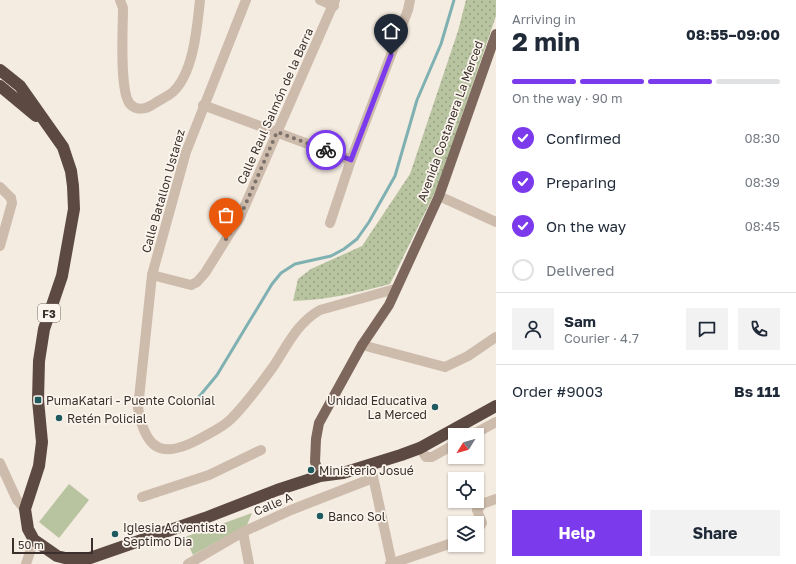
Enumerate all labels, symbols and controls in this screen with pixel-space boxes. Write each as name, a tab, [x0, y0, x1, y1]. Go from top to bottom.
text: Arriving in	[512, 11, 576, 27]
pin	[374, 14, 408, 55]
icon: home	[380, 20, 402, 42]
street label: Calle Raul Salmón de la Barra	[234, 25, 316, 187]
text: 08:55–09:00	[686, 25, 780, 43]
text: 2 min	[512, 26, 580, 57]
street label: Avenida Costanera La Merced	[414, 39, 486, 203]
text: On the way · 90 m	[512, 90, 623, 106]
street label: Calle Batallon Ustarez	[138, 127, 188, 255]
icon: check	[512, 127, 534, 149]
text: Confirmed	[546, 129, 621, 147]
courier	[306, 130, 346, 170]
text: 08:30	[744, 130, 780, 146]
icon: bike	[315, 139, 337, 161]
icon: check	[512, 171, 534, 193]
text: Preparing	[546, 173, 616, 191]
text: 08:39	[745, 174, 780, 190]
pin	[209, 198, 243, 239]
icon: bag	[215, 204, 237, 226]
icon: check	[512, 215, 534, 237]
text: On the way	[546, 217, 626, 235]
text: 08:45	[745, 218, 780, 234]
text: Delivered	[546, 261, 614, 279]
road number: F3	[38, 304, 60, 322]
button: person	[512, 308, 554, 350]
button: chat	[686, 308, 728, 350]
button: phone	[738, 308, 780, 350]
text: Sam	[564, 312, 596, 330]
text: Courier · 4.7	[564, 330, 639, 346]
text: Order #9003	[512, 382, 603, 400]
text: Bs 111	[734, 382, 780, 400]
place label: PumaKatari - Puente Colonial	[46, 393, 215, 408]
place label: Unidad Educativa La Merced	[327, 393, 427, 422]
marker: PumaKatari - Puente Colonial	[33, 395, 43, 405]
marker: Unidad Educativa La Merced	[430, 402, 440, 412]
place label: Retén Policial	[67, 411, 147, 426]
marker: Retén Policial	[54, 413, 64, 423]
north arrow	[448, 428, 484, 464]
map controls	[448, 428, 484, 552]
place label: Ministerio Josué	[319, 463, 414, 478]
marker: Ministerio Josué	[306, 465, 316, 475]
button: locate	[448, 472, 484, 508]
street label: Calle A	[251, 489, 295, 519]
place label: Banco Sol	[328, 509, 386, 524]
button: Help	[512, 510, 642, 556]
button: Share	[650, 510, 780, 556]
marker: Banco Sol	[315, 511, 325, 521]
button: layers	[448, 516, 484, 552]
place label: Iglesia Adventista Septimo Dia	[123, 520, 226, 549]
marker: Iglesia Adventista Septimo Dia	[110, 529, 120, 539]
scale bar	[12, 536, 93, 555]
text: 50 m	[18, 538, 44, 551]

